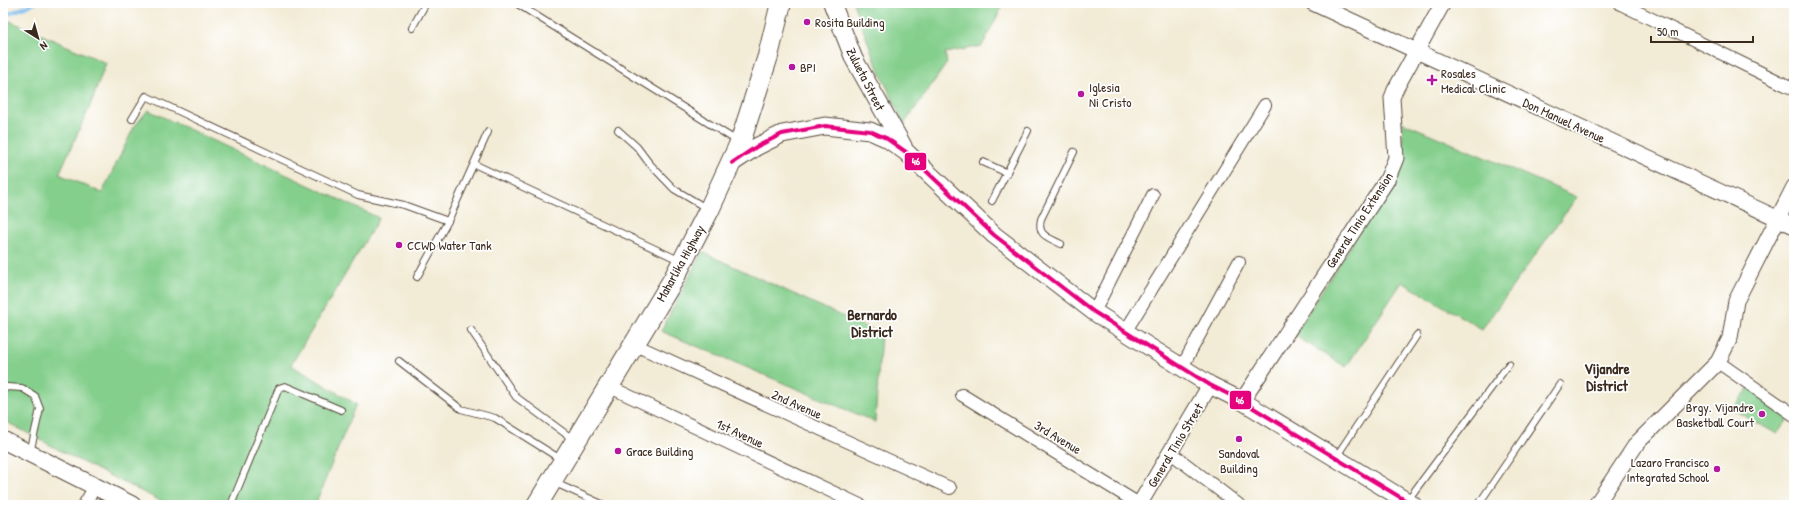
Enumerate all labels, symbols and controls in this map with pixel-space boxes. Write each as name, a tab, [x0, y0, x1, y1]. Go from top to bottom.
place label: Rosita Building	[815, 13, 885, 31]
marker: Rosita Building	[802, 17, 812, 27]
north arrow	[18, 18, 58, 58]
scale bar	[1651, 18, 1753, 44]
text: 50 m	[1657, 23, 1678, 40]
text: N	[37, 39, 51, 53]
street label: Zulueta Street	[842, 44, 890, 114]
place label: BPI	[800, 58, 816, 76]
marker: BPI	[787, 62, 797, 72]
place label: Rosales Medical Clinic	[1441, 64, 1506, 97]
marker: Rosales Medical Clinic	[1426, 74, 1438, 86]
place label: Iglesia Ni Cristo	[1089, 78, 1132, 111]
marker: Iglesia Ni Cristo	[1076, 89, 1086, 99]
street label: Don Manuel Avenue	[1520, 93, 1608, 147]
line badge: 46	[904, 152, 927, 171]
text: 46	[912, 154, 921, 168]
street label: General Tinio Extension	[1321, 168, 1397, 272]
street label: Maharlika Highway	[651, 221, 709, 305]
place label: CCWD Water Tank	[407, 236, 492, 254]
marker: CCWD Water Tank	[394, 240, 404, 250]
district label: Bernardo District	[847, 304, 897, 342]
district label: Vijandre District	[1584, 358, 1630, 396]
street label: 2nd Avenue	[769, 385, 825, 423]
line badge: 46	[1229, 390, 1252, 410]
text: 46	[1236, 393, 1245, 407]
place label: Brgy. Vijandre Basketball Court	[1676, 398, 1755, 431]
street label: General Tinio Street	[1143, 399, 1208, 490]
marker: Brgy. Vijandre Basketball Court	[1757, 409, 1767, 419]
street label: 1st Avenue	[713, 414, 767, 452]
street label: 3rd Avenue	[1031, 416, 1085, 458]
marker: Sandoval Building	[1234, 434, 1244, 444]
place label: Grace Building	[626, 442, 694, 460]
place label: Sandoval Building	[1218, 444, 1260, 477]
marker: Grace Building	[613, 446, 623, 456]
place label: Lazaro Francisco Integrated School	[1626, 453, 1710, 486]
marker: Lazaro Francisco Integrated School	[1712, 464, 1722, 474]

